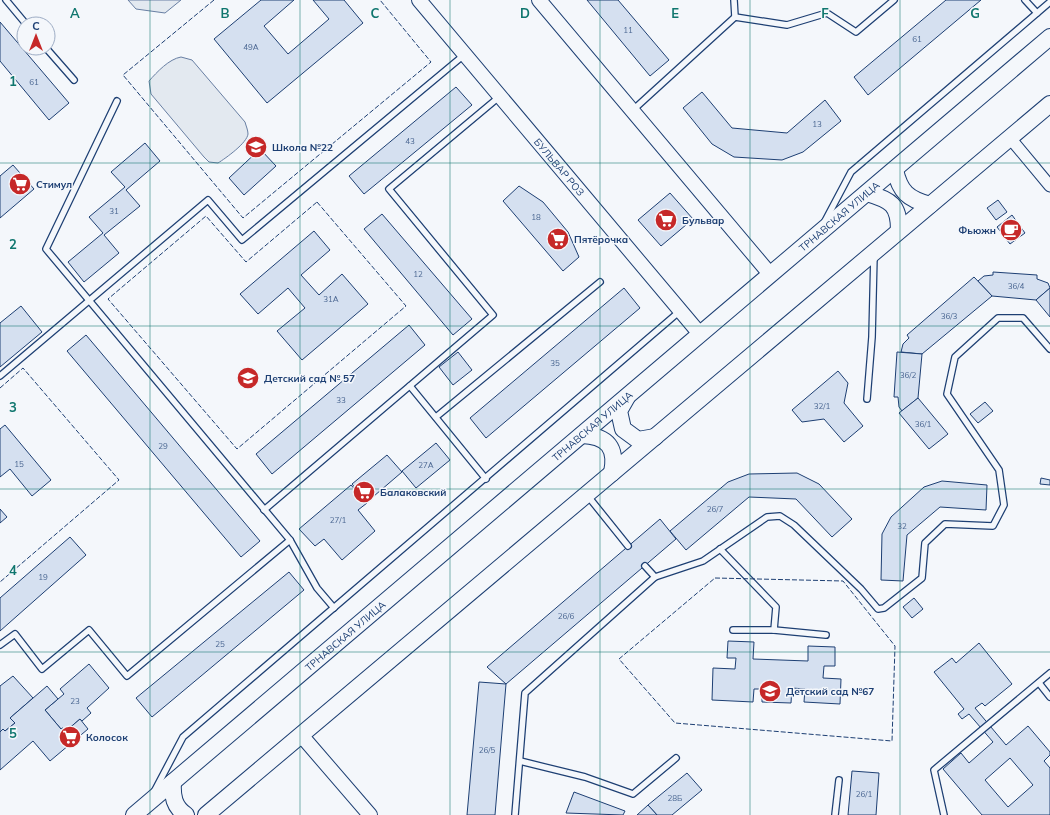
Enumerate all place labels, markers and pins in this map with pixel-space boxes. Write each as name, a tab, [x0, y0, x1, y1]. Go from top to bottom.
school or university icon: Школа №22	[243, 134, 269, 160]
place label: Школа №22	[272, 141, 333, 154]
supermarket icon: Стимул	[7, 171, 33, 197]
place label: Стимул	[36, 178, 72, 191]
supermarket icon: Бульвар	[653, 207, 679, 233]
place label: Бульвар	[682, 214, 724, 227]
cafe icon: Фьюжн	[998, 217, 1024, 243]
place label: Фьюжн	[958, 224, 996, 237]
supermarket icon: Пятёрочка	[545, 226, 571, 252]
place label: Пятёрочка	[574, 233, 628, 246]
school or university icon: Детский сад № 57	[235, 365, 261, 391]
place label: Детский сад № 57	[264, 372, 355, 385]
supermarket icon: Балаковский	[351, 479, 377, 505]
place label: Балаковский	[380, 486, 446, 499]
school or university icon: Детский сад №67	[757, 678, 783, 704]
place label: Детский сад №67	[786, 685, 874, 698]
supermarket icon: Колосок	[57, 724, 83, 750]
place label: Колосок	[86, 731, 128, 744]

